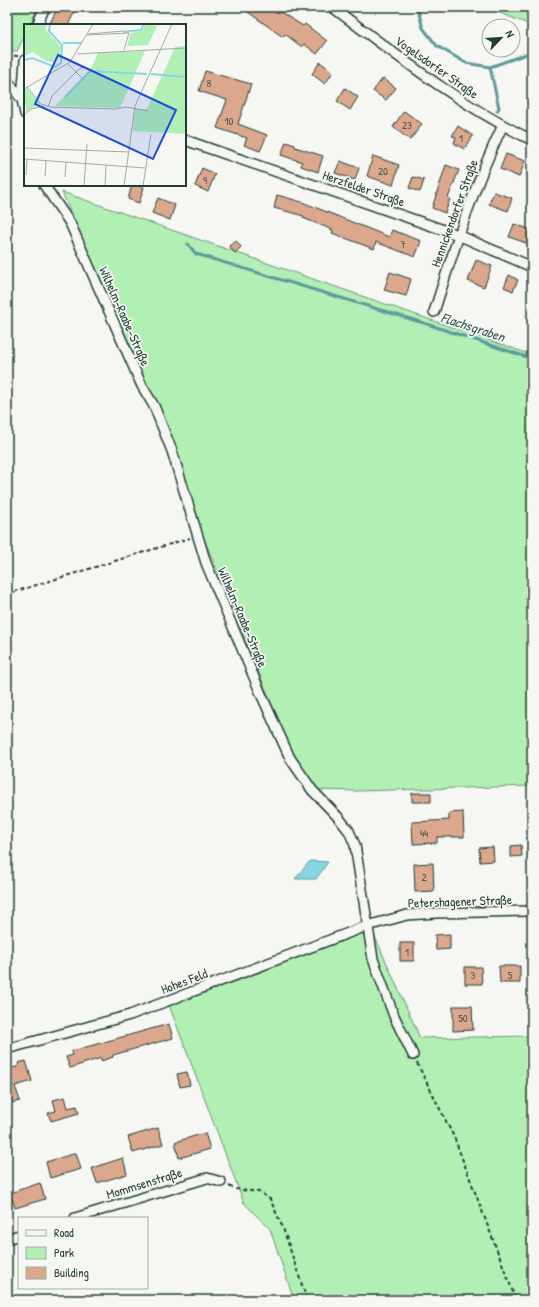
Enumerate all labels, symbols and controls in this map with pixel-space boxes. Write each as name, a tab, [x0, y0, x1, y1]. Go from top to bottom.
north arrow	[481, 18, 521, 58]
inset map	[24, 24, 186, 186]
text: N	[502, 28, 518, 40]
street label: Vogelsdorfer Straße	[392, 32, 482, 102]
house number: 8	[207, 76, 212, 90]
house number: 10	[225, 114, 234, 128]
house number: 23	[402, 118, 412, 132]
house number: 1	[459, 131, 463, 145]
street label: Hennickendorfer Straße	[426, 157, 482, 269]
house number: 20	[378, 164, 388, 178]
street label: Herzfelder Straße	[320, 165, 408, 211]
house number: 9	[203, 173, 207, 187]
house number: 7	[400, 237, 406, 251]
street label: Wilhelm-Raabe-Straße	[95, 263, 155, 369]
water label: Flachsgraben	[439, 307, 509, 347]
street label: Wilhelm-Raabe-Straße	[214, 564, 272, 670]
house number: 44	[420, 826, 428, 840]
house number: 2	[421, 870, 427, 884]
street label: Petershagener Straße	[408, 890, 512, 912]
house number: 1	[405, 945, 409, 959]
street label: Hohes Feld	[158, 964, 210, 998]
house number: 3	[471, 968, 476, 982]
house number: 5	[508, 968, 513, 982]
house number: 50	[458, 1011, 468, 1025]
street label: Mommsenstraße	[104, 1163, 184, 1203]
legend	[18, 1217, 148, 1289]
text: Road	[54, 1224, 74, 1241]
text: Park	[54, 1244, 74, 1261]
text: Building	[54, 1264, 89, 1281]

